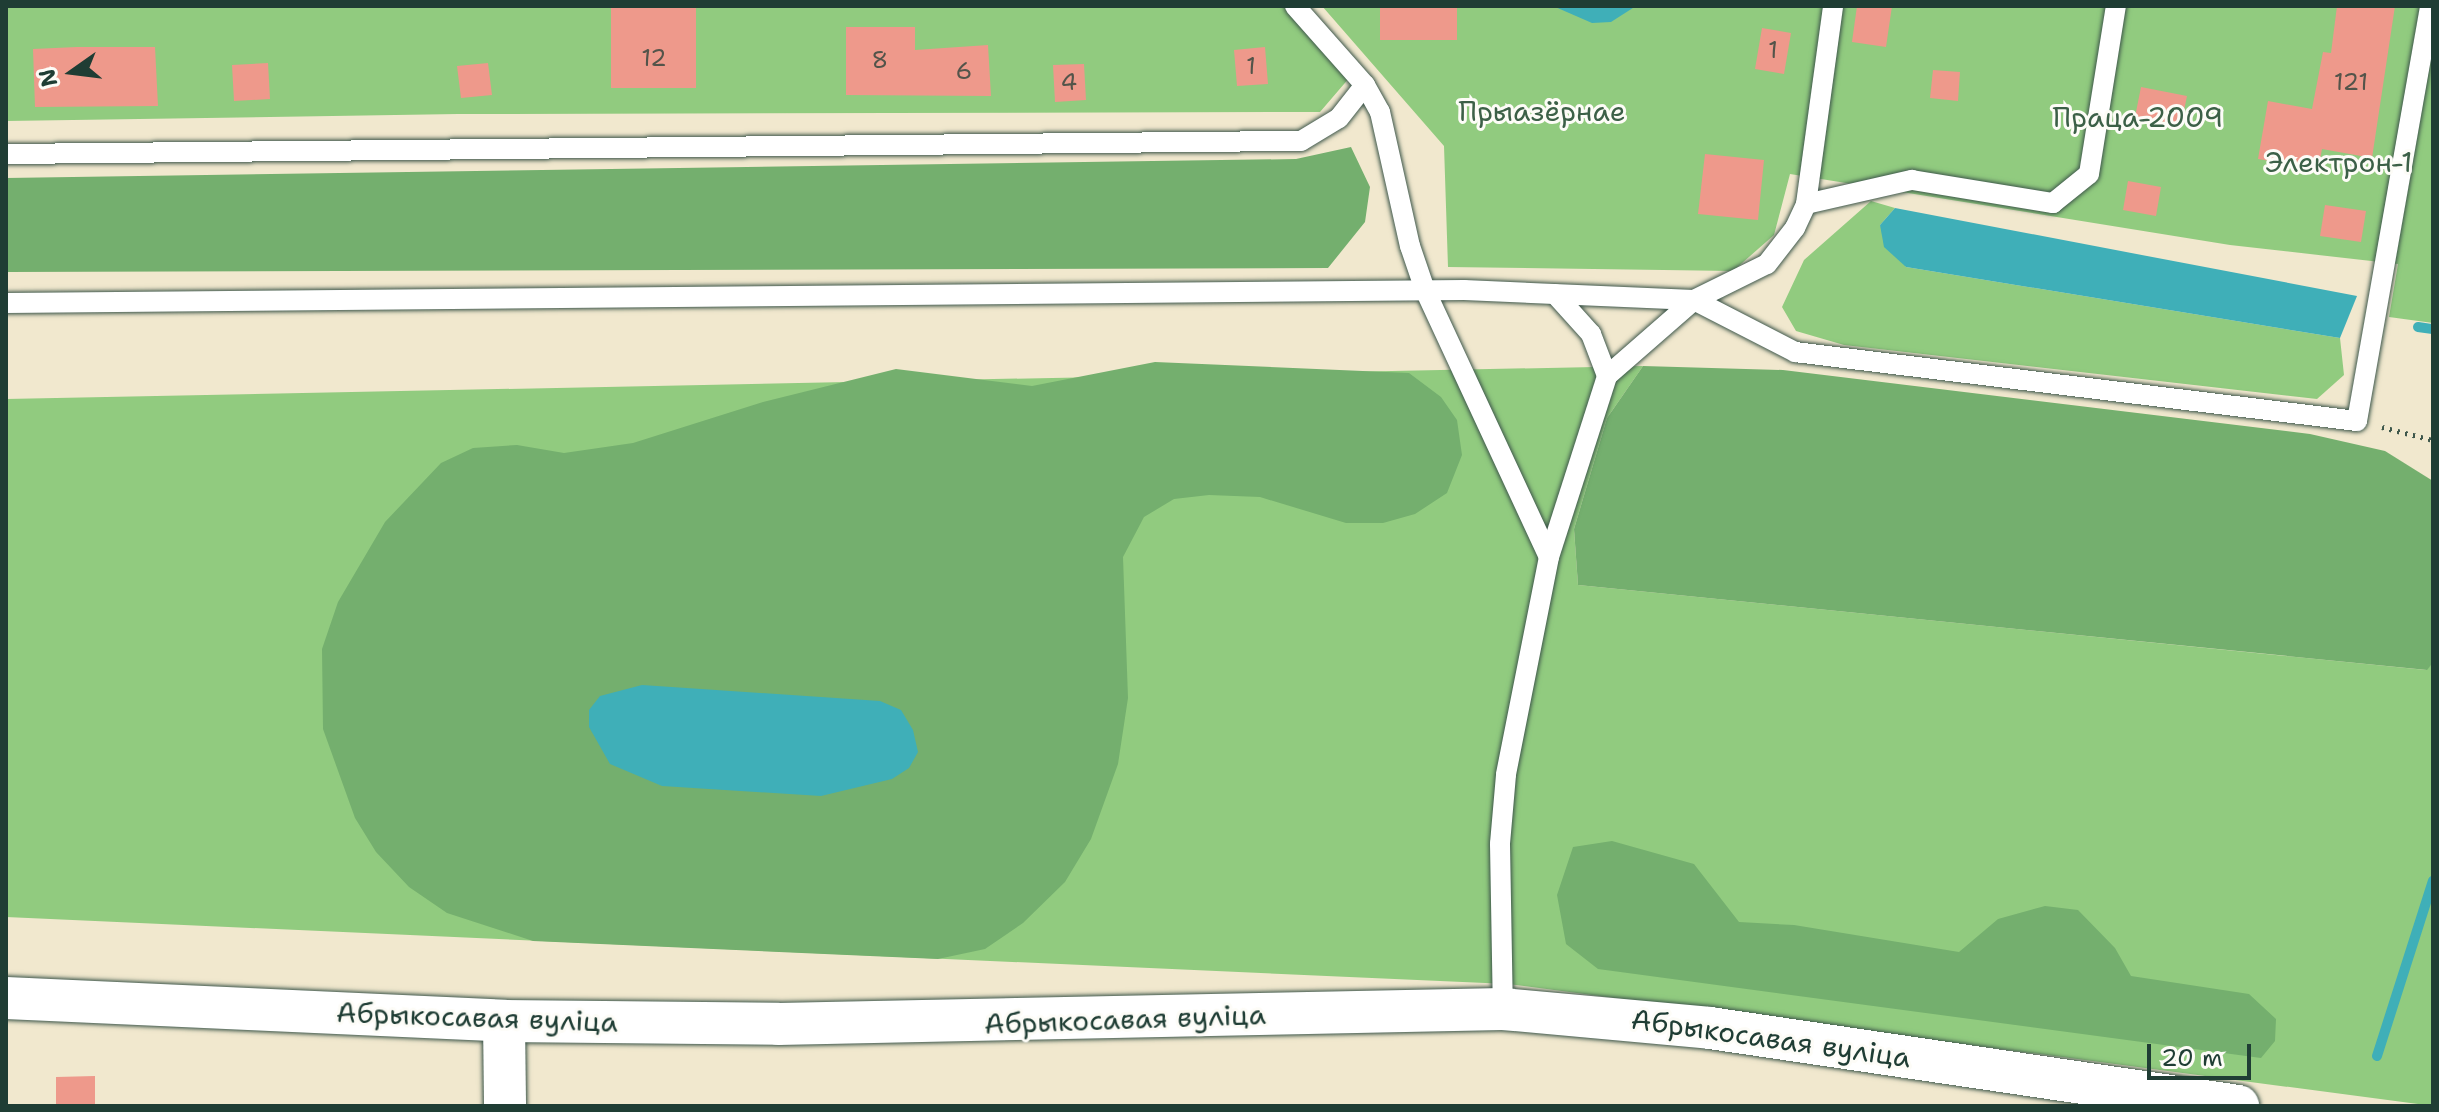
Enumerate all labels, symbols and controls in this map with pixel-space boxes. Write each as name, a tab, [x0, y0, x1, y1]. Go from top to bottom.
north arrow	[32, 32, 112, 112]
house number: 1	[1768, 37, 1778, 65]
house number: 12	[641, 45, 667, 73]
house number: 8	[872, 47, 888, 75]
house number: 1	[1246, 53, 1256, 81]
house number: 6	[956, 58, 972, 86]
text: N	[32, 66, 64, 90]
house number: 4	[1061, 69, 1077, 97]
house number: 121	[2334, 69, 2368, 97]
park label: Прыазёрнае	[1458, 94, 1626, 128]
park label: Праца-2009	[2053, 100, 2223, 134]
park label: Электрон-1	[2265, 145, 2413, 179]
street label: Абрыкосавая вуліца	[336, 995, 618, 1039]
street label: Абрыкосавая вуліца	[984, 997, 1266, 1041]
street label: Абрыкосавая вуліца	[1629, 1002, 1913, 1074]
scale bar	[2151, 1028, 2255, 1078]
text: 20 m	[2161, 1042, 2223, 1074]

